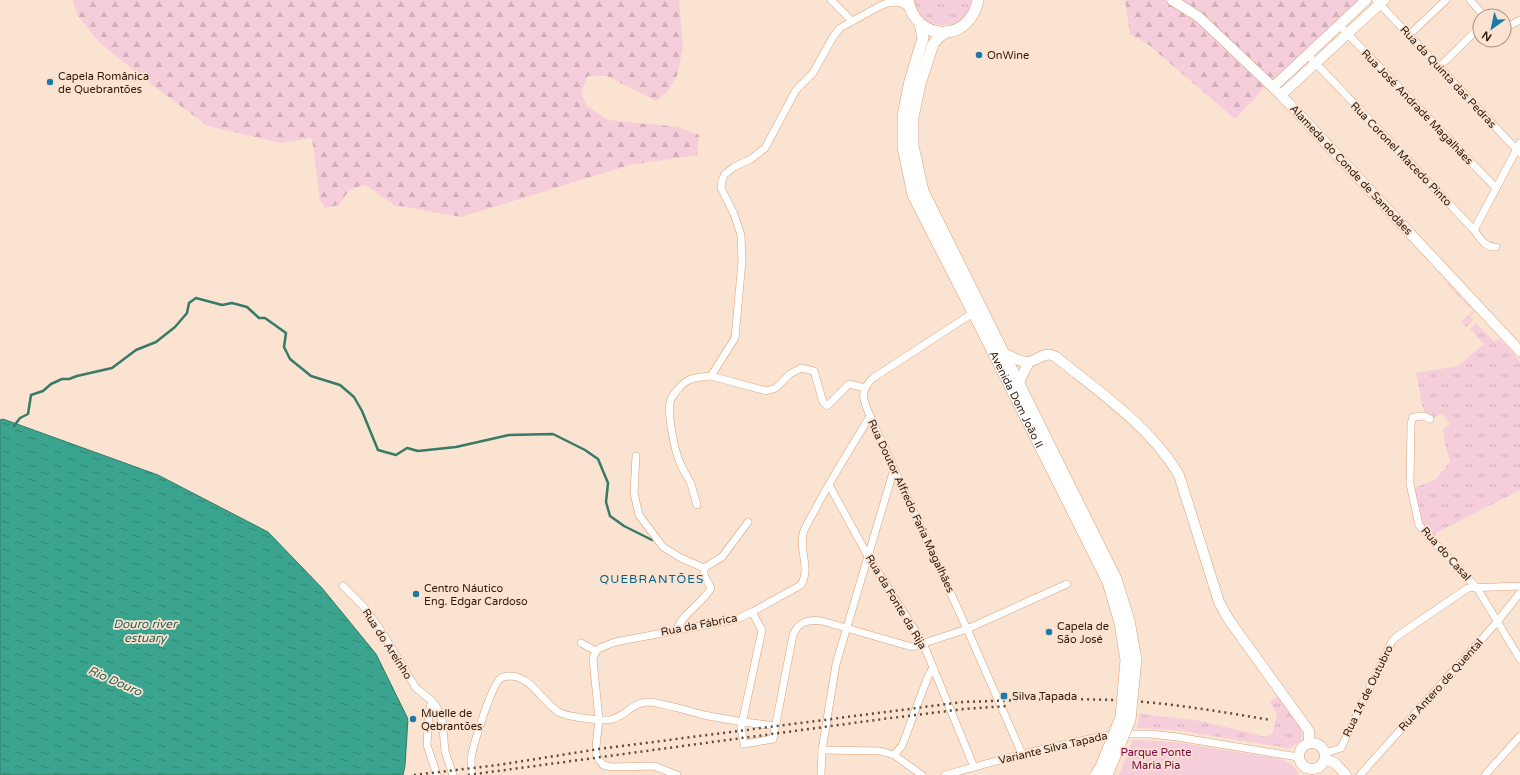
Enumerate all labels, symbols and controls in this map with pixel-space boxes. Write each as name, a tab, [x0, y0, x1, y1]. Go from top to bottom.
north arrow	[1472, 8, 1512, 48]
street label: Rua da Quinta das Pedras	[1397, 23, 1499, 131]
text: N	[1480, 28, 1494, 44]
street label: Rua José Andrade Magalhães	[1358, 47, 1476, 167]
place label: OnWine	[987, 49, 1029, 62]
marker: OnWine	[974, 50, 984, 60]
place label: Capela Românica de Quebrantões	[58, 70, 149, 96]
marker: Capela Românica de Quebrantões	[45, 77, 55, 87]
street label: Rua Coronel Macedo Pinto	[1348, 99, 1454, 209]
street label: Alameda do Conde de Samodães	[1287, 102, 1415, 238]
street label: Avenida Dom João II	[987, 349, 1046, 450]
street label: Rua Doutor Alfredo Faria Magalhães	[865, 417, 957, 595]
street label: Rua do Casal	[1418, 524, 1474, 584]
street label: Rua da Fonte da Rija	[863, 552, 929, 652]
district label: QUEBRANTÕES	[600, 572, 704, 586]
place label: Centro Náutico Eng. Edgar Cardoso	[424, 582, 528, 608]
marker: Centro Náutico Eng. Edgar Cardoso	[411, 589, 421, 599]
street label: Rua do Areínho	[359, 606, 415, 682]
street label: Rua da Fábrica	[660, 611, 738, 639]
water label: Douro river estuary	[113, 617, 178, 645]
place label: Capela de São José	[1057, 620, 1109, 646]
marker: Capela de São José	[1044, 627, 1054, 637]
street label: Rua Antero de Quental	[1396, 636, 1486, 734]
street label: Rua 14 de Outubro	[1340, 643, 1396, 739]
water label: Rio Douro	[86, 663, 145, 699]
place label: Silva Tapada	[1012, 690, 1077, 703]
marker: Silva Tapada	[999, 691, 1009, 701]
place label: Muelle de Qebrantões	[421, 707, 482, 733]
marker: Muelle de Qebrantões	[408, 714, 418, 724]
street label: Variante Silva Tapada	[997, 729, 1109, 767]
park label: Parque Ponte Maria Pia	[1121, 746, 1191, 772]

